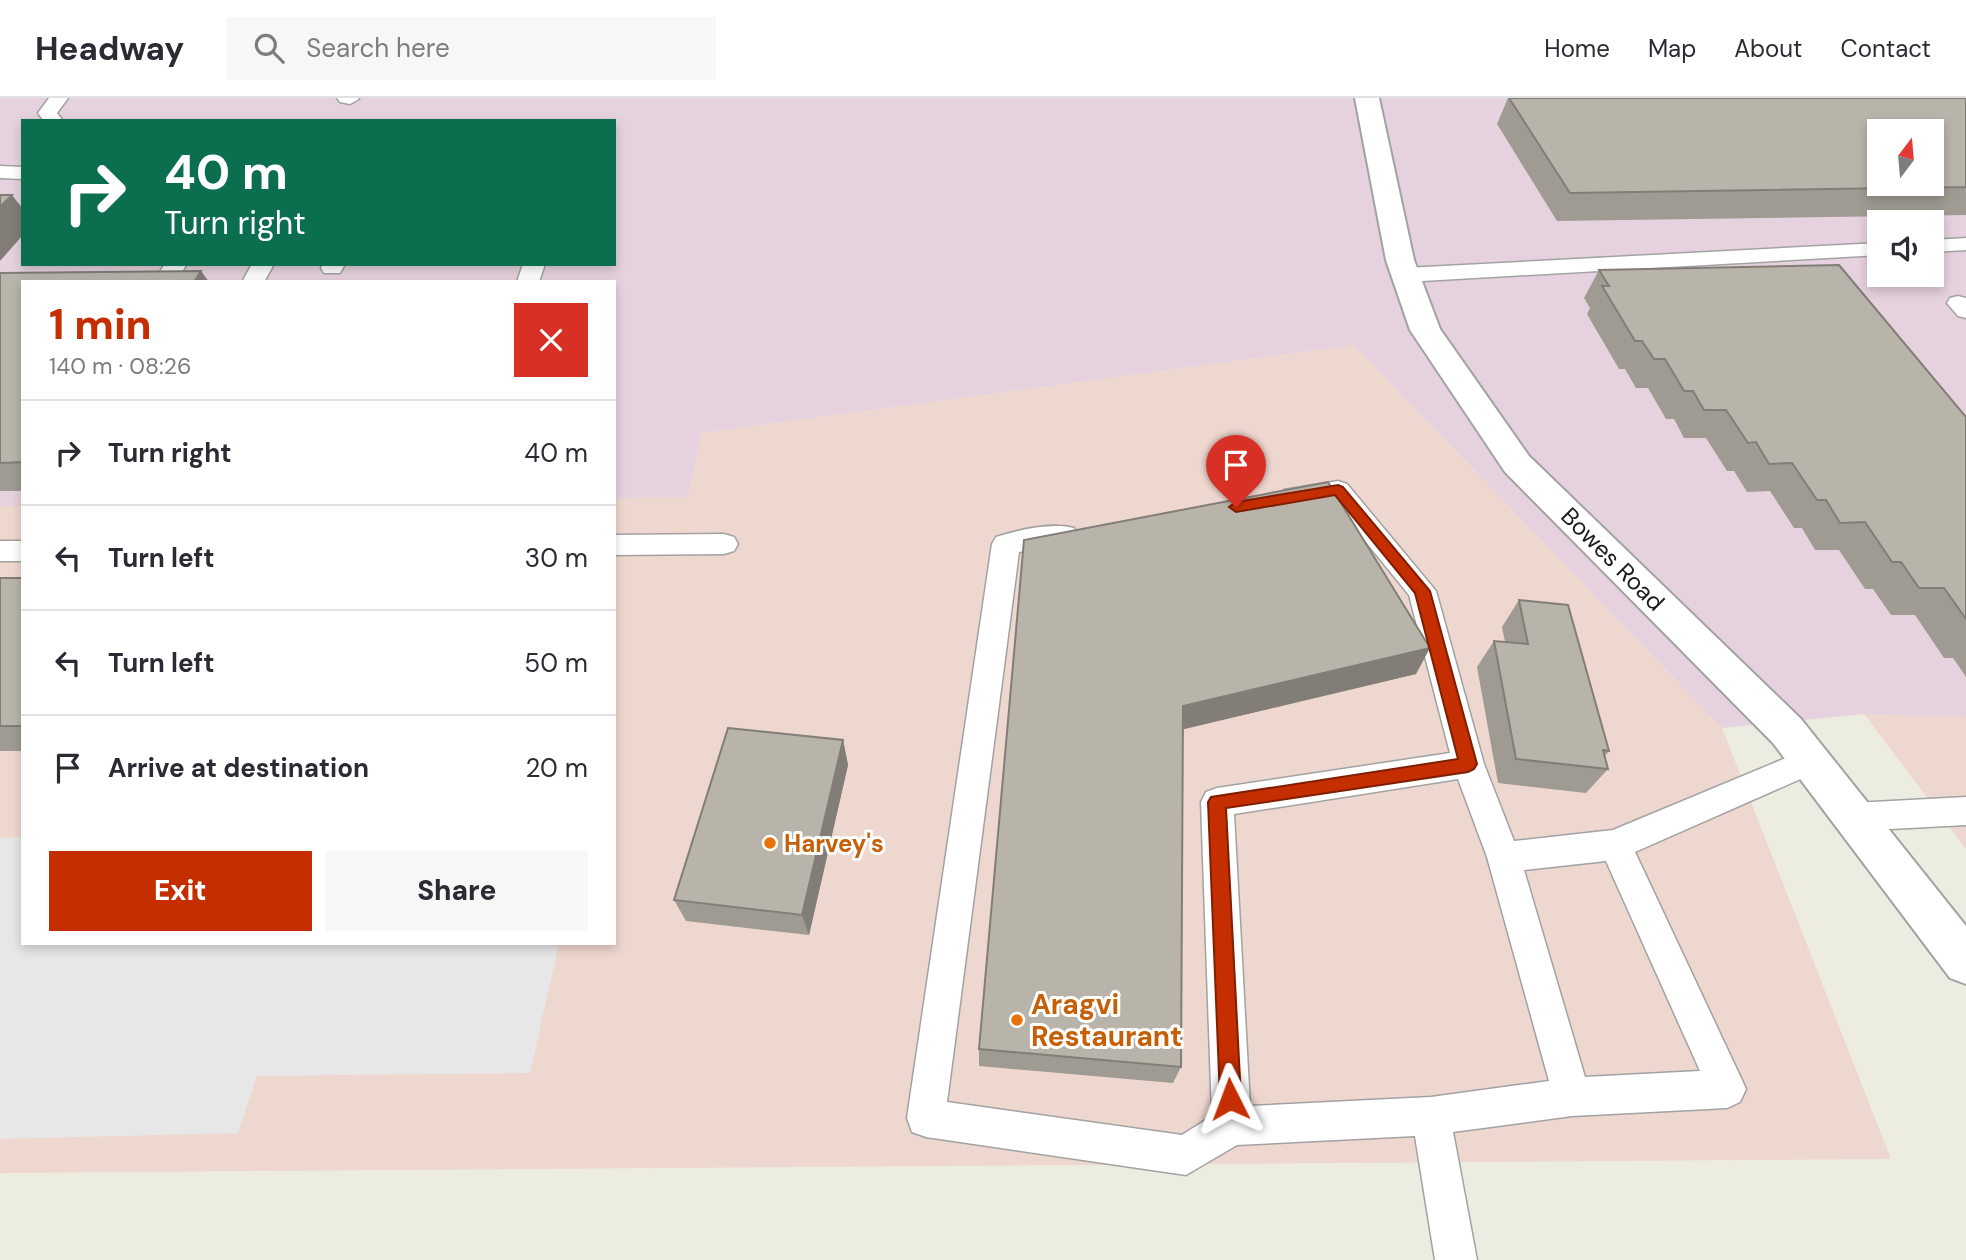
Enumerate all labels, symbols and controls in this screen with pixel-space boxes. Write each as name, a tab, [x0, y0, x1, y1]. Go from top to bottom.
search box	[226, 17, 716, 80]
text: Headway	[35, 27, 184, 70]
icon: search	[250, 29, 288, 67]
text: Search here	[306, 31, 450, 65]
text: Home	[1544, 33, 1610, 64]
text: Map	[1648, 33, 1696, 64]
text: About	[1734, 33, 1803, 64]
text: Contact	[1841, 33, 1931, 64]
north arrow	[1867, 119, 1944, 196]
map controls	[1867, 119, 1944, 287]
text: 40 m	[164, 140, 288, 204]
icon: right	[49, 147, 140, 238]
text: Turn right	[164, 202, 306, 244]
button: sound	[1867, 210, 1944, 287]
text: 1 min	[49, 297, 152, 352]
button: close	[514, 303, 588, 377]
text: 140 m · 08:26	[49, 351, 191, 381]
icon: right	[49, 434, 87, 472]
pin	[1206, 435, 1266, 507]
text: Turn right	[108, 436, 232, 470]
text: 40 m	[524, 436, 588, 470]
icon: arrive	[1217, 446, 1255, 484]
street label: Bowes Road	[1555, 501, 1671, 617]
icon: left	[49, 539, 87, 577]
text: Turn left	[108, 541, 215, 575]
text: 30 m	[525, 541, 588, 575]
icon: left	[49, 644, 87, 682]
text: Turn left	[108, 646, 215, 680]
text: 50 m	[524, 646, 588, 680]
icon: arrive	[49, 749, 87, 787]
text: Arrive at destination	[108, 751, 369, 785]
text: 20 m	[525, 751, 588, 785]
place label: Harvey's	[784, 828, 884, 859]
marker: Harvey's	[762, 835, 778, 851]
button: Exit	[49, 851, 312, 931]
button: Share	[326, 851, 588, 931]
place label: Aragvi Restaurant	[1031, 986, 1182, 1055]
marker: Aragvi Restaurant	[1009, 1012, 1025, 1028]
position arrow	[1193, 1062, 1267, 1136]

